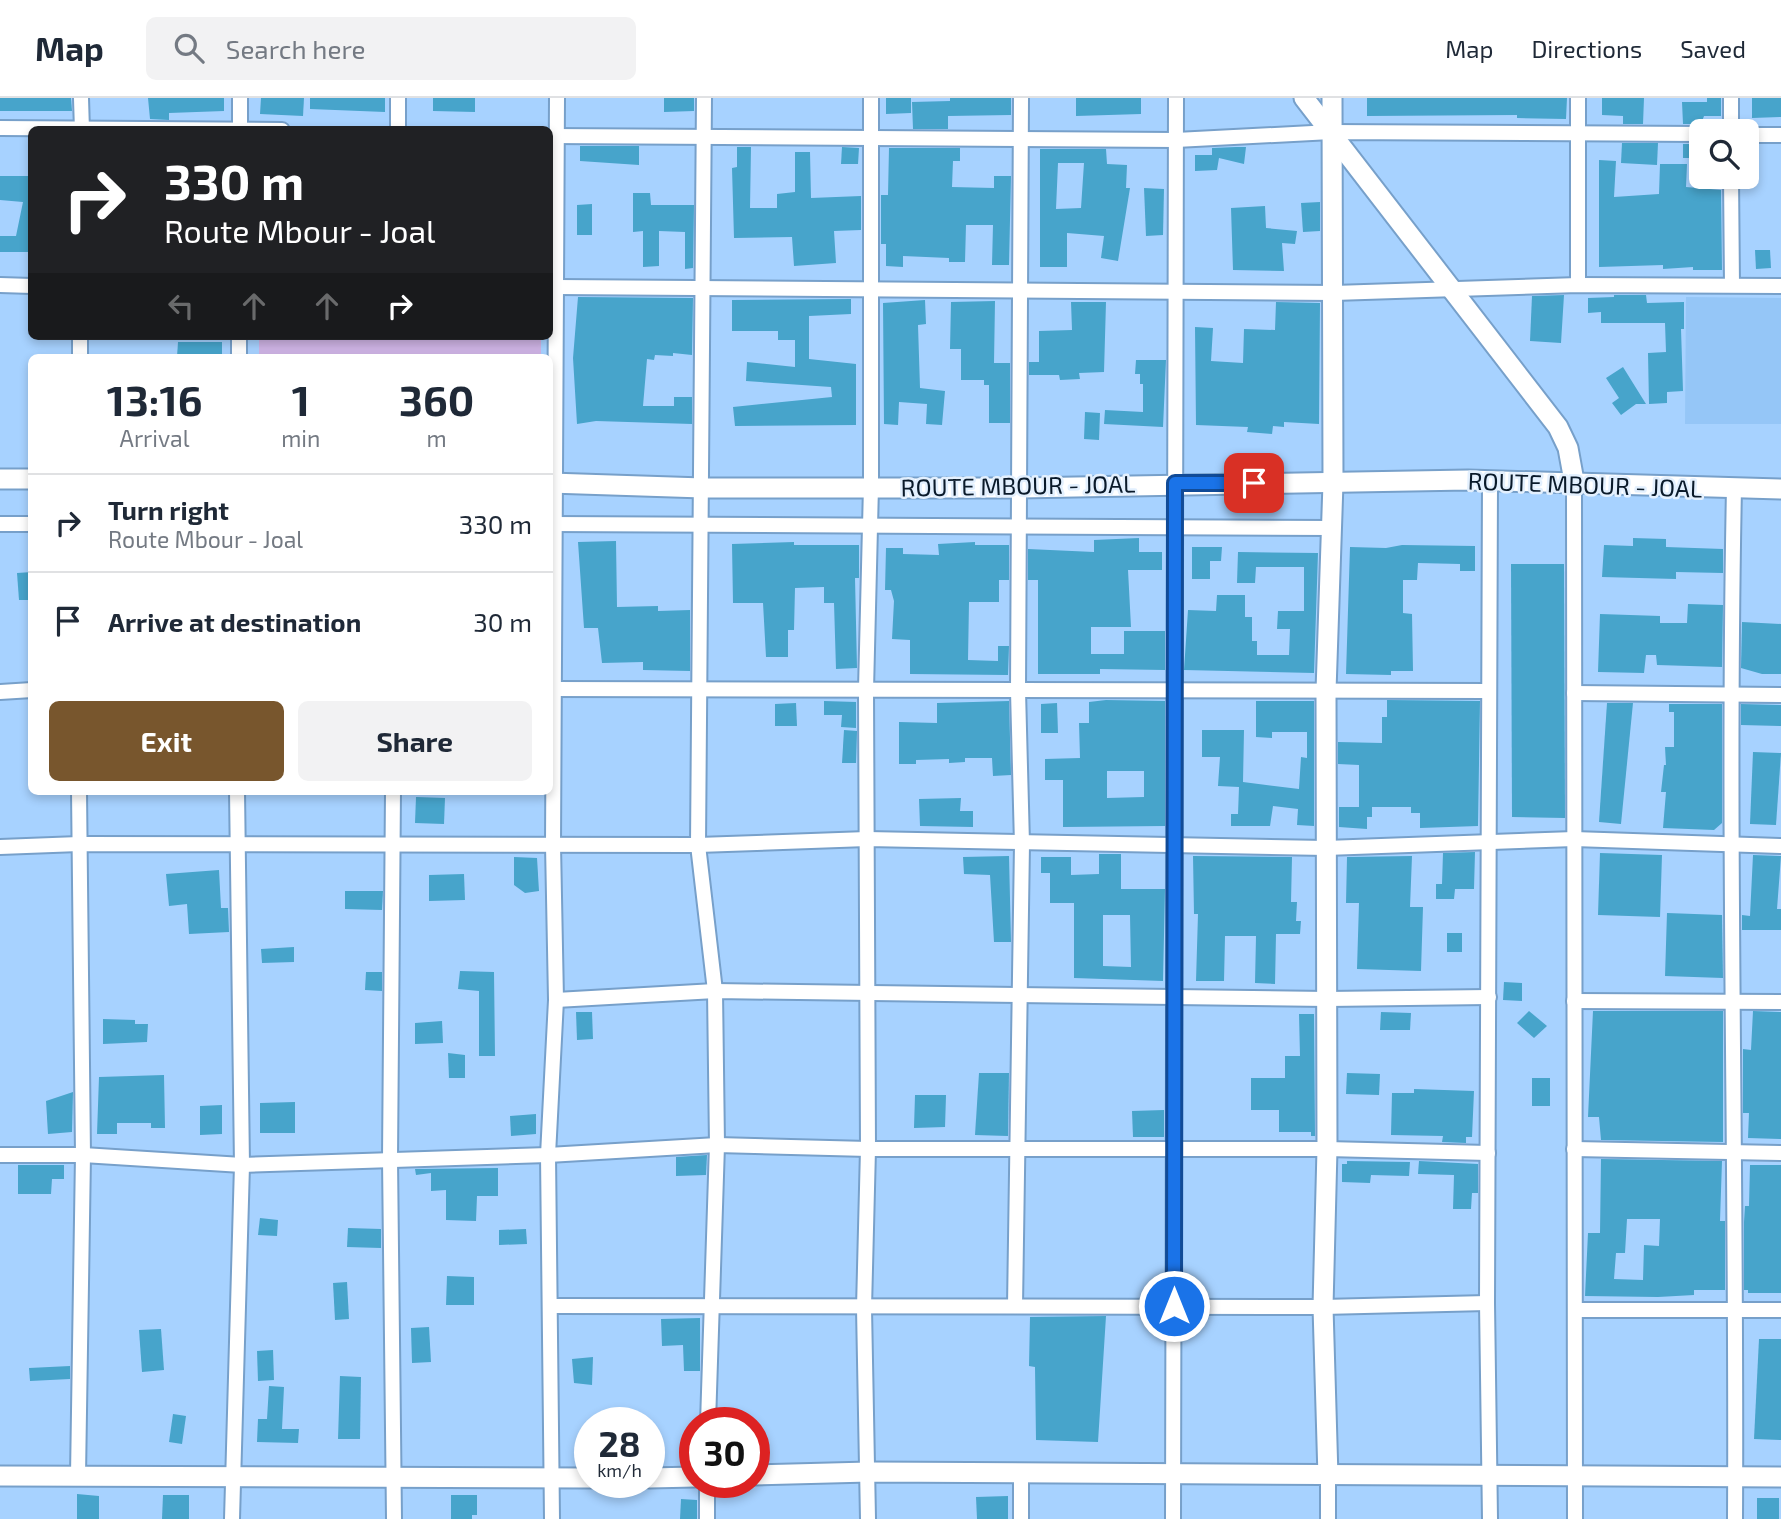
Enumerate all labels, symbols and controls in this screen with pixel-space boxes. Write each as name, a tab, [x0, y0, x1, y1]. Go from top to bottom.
search box	[146, 17, 636, 80]
text: Map	[35, 28, 104, 68]
icon: search	[170, 29, 208, 67]
text: Search here	[226, 33, 365, 64]
text: Map	[1445, 34, 1493, 63]
text: Directions	[1531, 34, 1642, 63]
text: Saved	[1680, 34, 1746, 63]
map controls	[1689, 119, 1759, 189]
button: search	[1689, 119, 1759, 189]
text: 330 m	[164, 151, 304, 210]
icon: right	[49, 154, 140, 245]
text: Route Mbour - Joal	[164, 211, 436, 249]
icon: left	[162, 287, 200, 325]
icon: ahead	[235, 287, 273, 325]
icon: ahead	[308, 287, 346, 325]
icon: right	[381, 287, 419, 325]
text: 13:16	[107, 374, 202, 424]
text: 1	[292, 374, 310, 424]
text: 360	[399, 374, 474, 424]
text: Arrival	[120, 424, 190, 452]
text: min	[281, 424, 320, 452]
text: m	[427, 424, 447, 452]
pin	[1224, 453, 1284, 513]
icon: arrive	[1235, 464, 1273, 502]
street label: ROUTE MBOUR - JOAL	[1467, 465, 1703, 503]
street label: ROUTE MBOUR - JOAL	[900, 468, 1136, 502]
text: Turn right	[108, 494, 229, 525]
icon: right	[49, 504, 87, 542]
text: 330 m	[459, 508, 532, 539]
text: Route Mbour - Joal	[108, 525, 303, 553]
icon: arrive	[49, 602, 87, 640]
text: Arrive at destination	[108, 606, 361, 637]
text: 30 m	[473, 606, 532, 637]
button: Exit	[49, 701, 284, 781]
button: Share	[298, 701, 532, 781]
position arrow	[1137, 1269, 1211, 1343]
speed limit sign: 30	[679, 1407, 770, 1498]
text: 28	[598, 1422, 641, 1464]
text: km/h	[597, 1459, 642, 1481]

